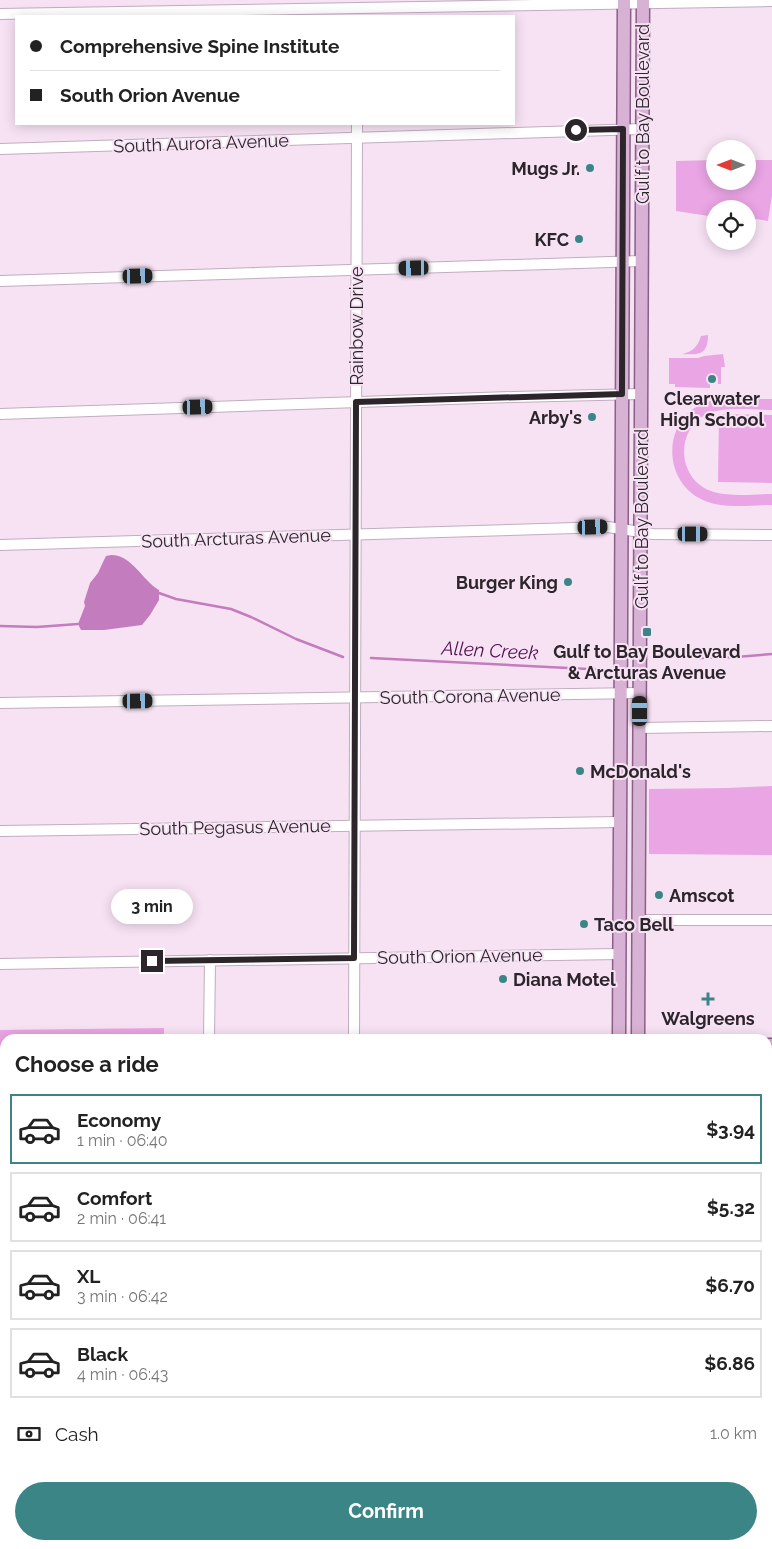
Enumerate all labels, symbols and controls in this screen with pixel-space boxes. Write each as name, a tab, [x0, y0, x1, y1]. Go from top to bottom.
street label: Gulf to Bay Boulevard	[632, 24, 653, 204]
text: Comprehensive Spine Institute	[60, 35, 339, 57]
text: South Orion Avenue	[60, 84, 240, 106]
route start	[565, 119, 587, 141]
street label: South Aurora Avenue	[113, 129, 290, 157]
north arrow	[706, 140, 756, 190]
map controls	[706, 140, 756, 250]
place label: Mugs Jr.	[511, 158, 580, 179]
marker: Mugs Jr.	[584, 162, 596, 174]
button: locate	[706, 200, 756, 250]
place label: KFC	[534, 229, 569, 250]
marker: KFC	[573, 233, 585, 245]
car	[398, 260, 429, 276]
street label: Rainbow Drive	[346, 266, 367, 386]
car	[122, 268, 153, 284]
marker: Clearwater High School	[706, 373, 718, 385]
place label: Clearwater High School	[660, 388, 764, 430]
car	[182, 399, 213, 415]
place label: Arby's	[529, 407, 582, 428]
marker: Arby's	[586, 411, 598, 423]
street label: Gulf to Bay Boulevard	[631, 429, 652, 609]
car	[577, 519, 608, 535]
street label: South Arcturas Avenue	[141, 524, 332, 552]
car	[678, 527, 708, 542]
place label: Burger King	[456, 572, 558, 593]
marker: Burger King	[562, 576, 574, 588]
marker: Gulf to Bay Boulevard & Arcturas Avenue	[641, 626, 653, 638]
water label: Allen Creek	[440, 636, 539, 664]
place label: Gulf to Bay Boulevard & Arcturas Avenue	[553, 641, 741, 683]
street label: South Corona Avenue	[379, 684, 561, 708]
car	[122, 693, 153, 709]
car	[632, 696, 647, 726]
place label: McDonald's	[590, 761, 691, 782]
marker: McDonald's	[574, 765, 586, 777]
street label: South Pegasus Avenue	[139, 815, 331, 839]
place label: Amscot	[669, 885, 735, 906]
callout: 3 min	[111, 888, 193, 924]
marker: Amscot	[653, 889, 665, 901]
text: 3 min	[131, 897, 173, 916]
place label: Taco Bell	[594, 914, 674, 935]
marker: Taco Bell	[578, 918, 590, 930]
street label: South Orion Avenue	[377, 944, 543, 968]
route end	[141, 950, 163, 972]
place label: Diana Motel	[513, 969, 616, 990]
marker: Diana Motel	[497, 973, 509, 985]
marker: Walgreens	[702, 993, 714, 1005]
place label: Walgreens	[661, 1008, 755, 1029]
text: Choose a ride	[15, 1051, 159, 1077]
icon: car	[17, 1107, 62, 1152]
text: Economy	[77, 1109, 161, 1131]
text: $3.94	[706, 1118, 755, 1140]
text: 1 min · 06:40	[77, 1131, 168, 1150]
icon: car	[17, 1185, 62, 1230]
text: Comfort	[77, 1187, 152, 1209]
text: $5.32	[707, 1196, 755, 1218]
text: 2 min · 06:41	[77, 1209, 166, 1228]
icon: car	[17, 1263, 62, 1308]
text: XL	[77, 1265, 100, 1287]
text: $6.70	[705, 1274, 755, 1296]
text: 3 min · 06:42	[77, 1287, 168, 1306]
icon: car	[17, 1341, 62, 1386]
text: Black	[77, 1343, 128, 1365]
text: $6.86	[704, 1352, 755, 1374]
text: 4 min · 06:43	[77, 1365, 168, 1384]
icon: cash	[15, 1420, 43, 1448]
text: Cash	[55, 1423, 99, 1445]
text: 1.0 km	[710, 1424, 757, 1443]
button: Confirm	[15, 1482, 757, 1540]

